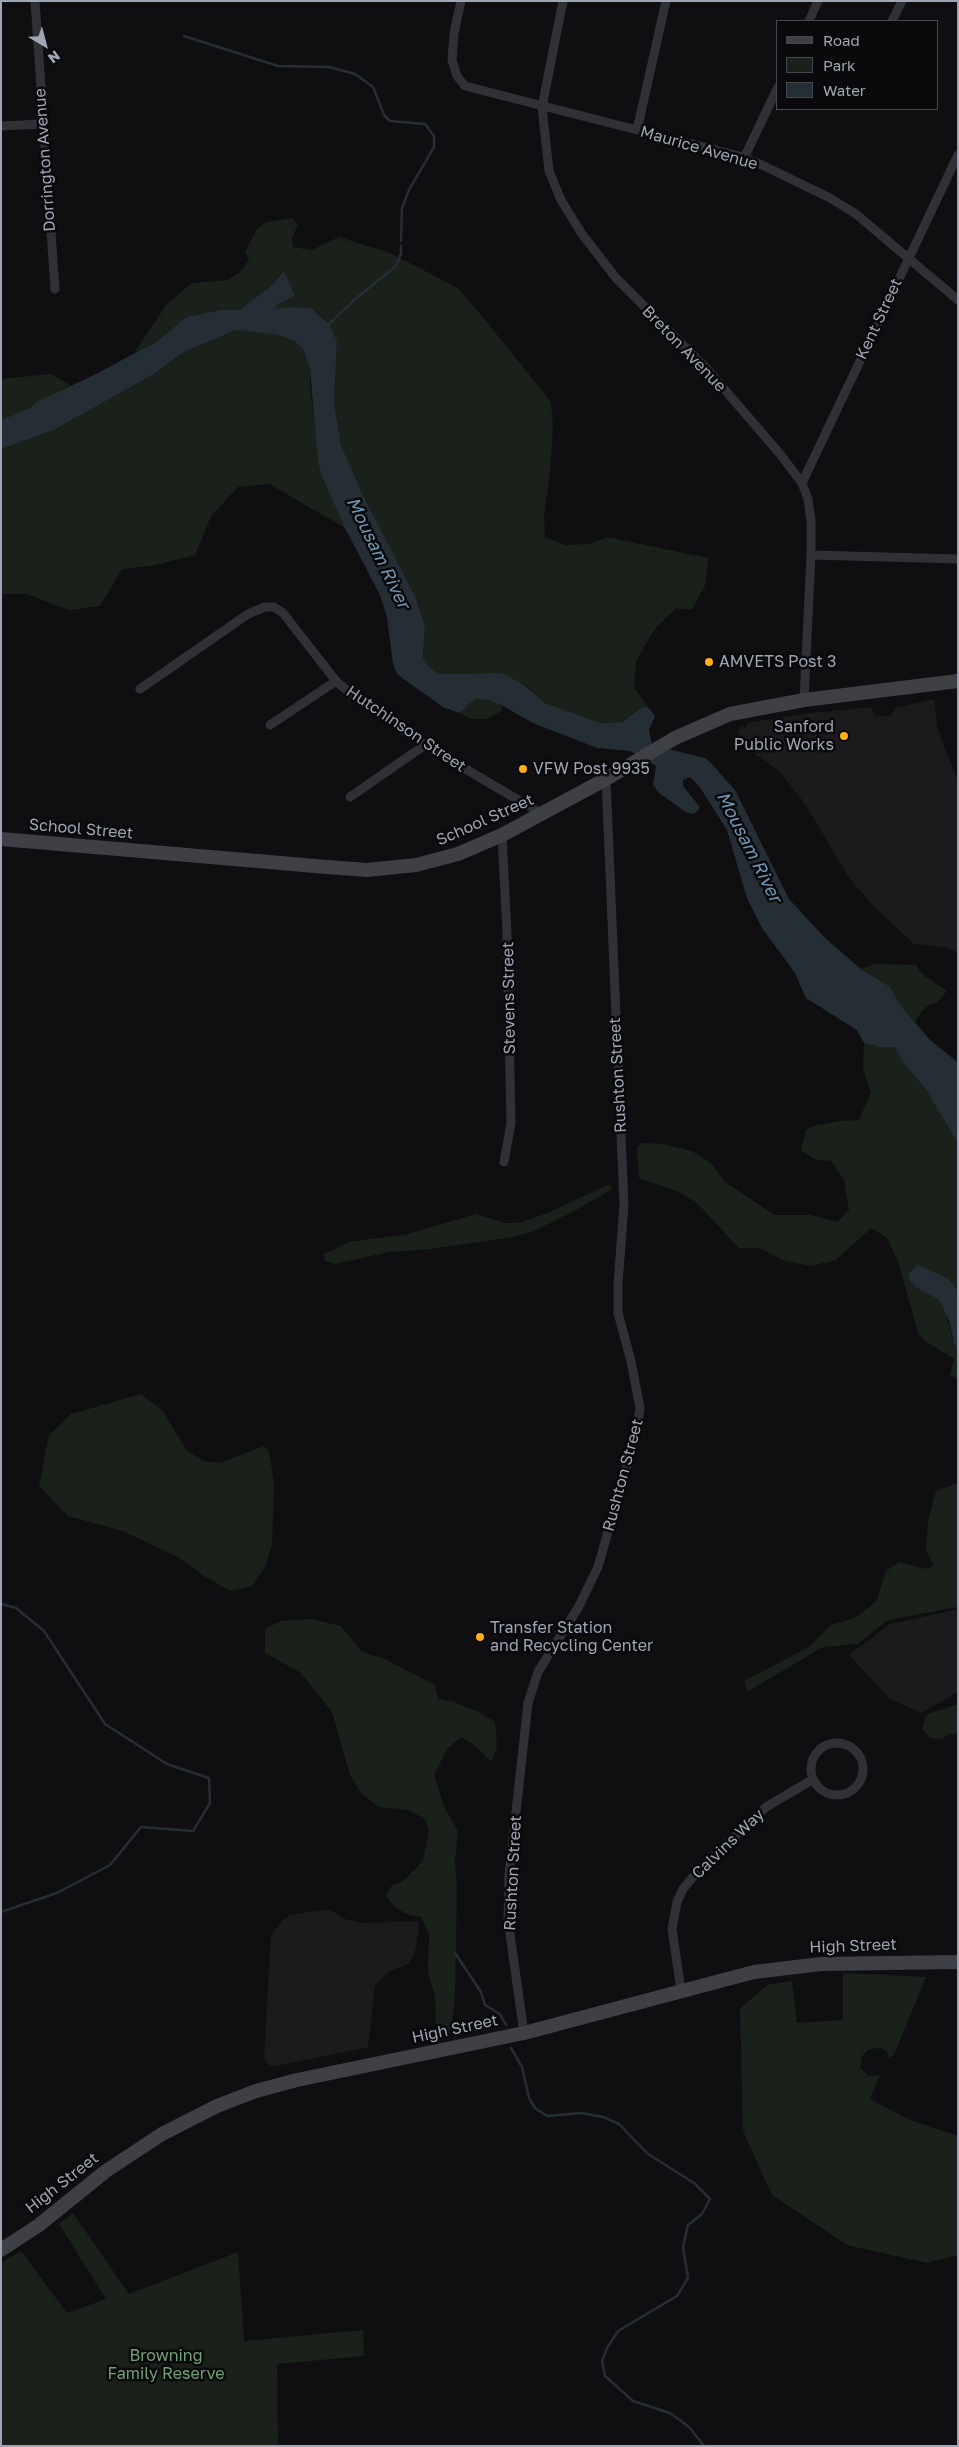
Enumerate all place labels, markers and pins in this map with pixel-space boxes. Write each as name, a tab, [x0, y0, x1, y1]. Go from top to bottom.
place label: AMVETS Post 3	[719, 652, 836, 672]
marker: AMVETS Post 3	[703, 656, 715, 668]
place label: Sanford Public Works	[734, 717, 834, 755]
marker: Sanford Public Works	[838, 730, 850, 742]
place label: VFW Post 9935	[533, 759, 650, 779]
marker: VFW Post 9935	[517, 763, 529, 775]
place label: Transfer Station and Recycling Center	[490, 1618, 653, 1656]
marker: Transfer Station and Recycling Center	[474, 1631, 486, 1643]

